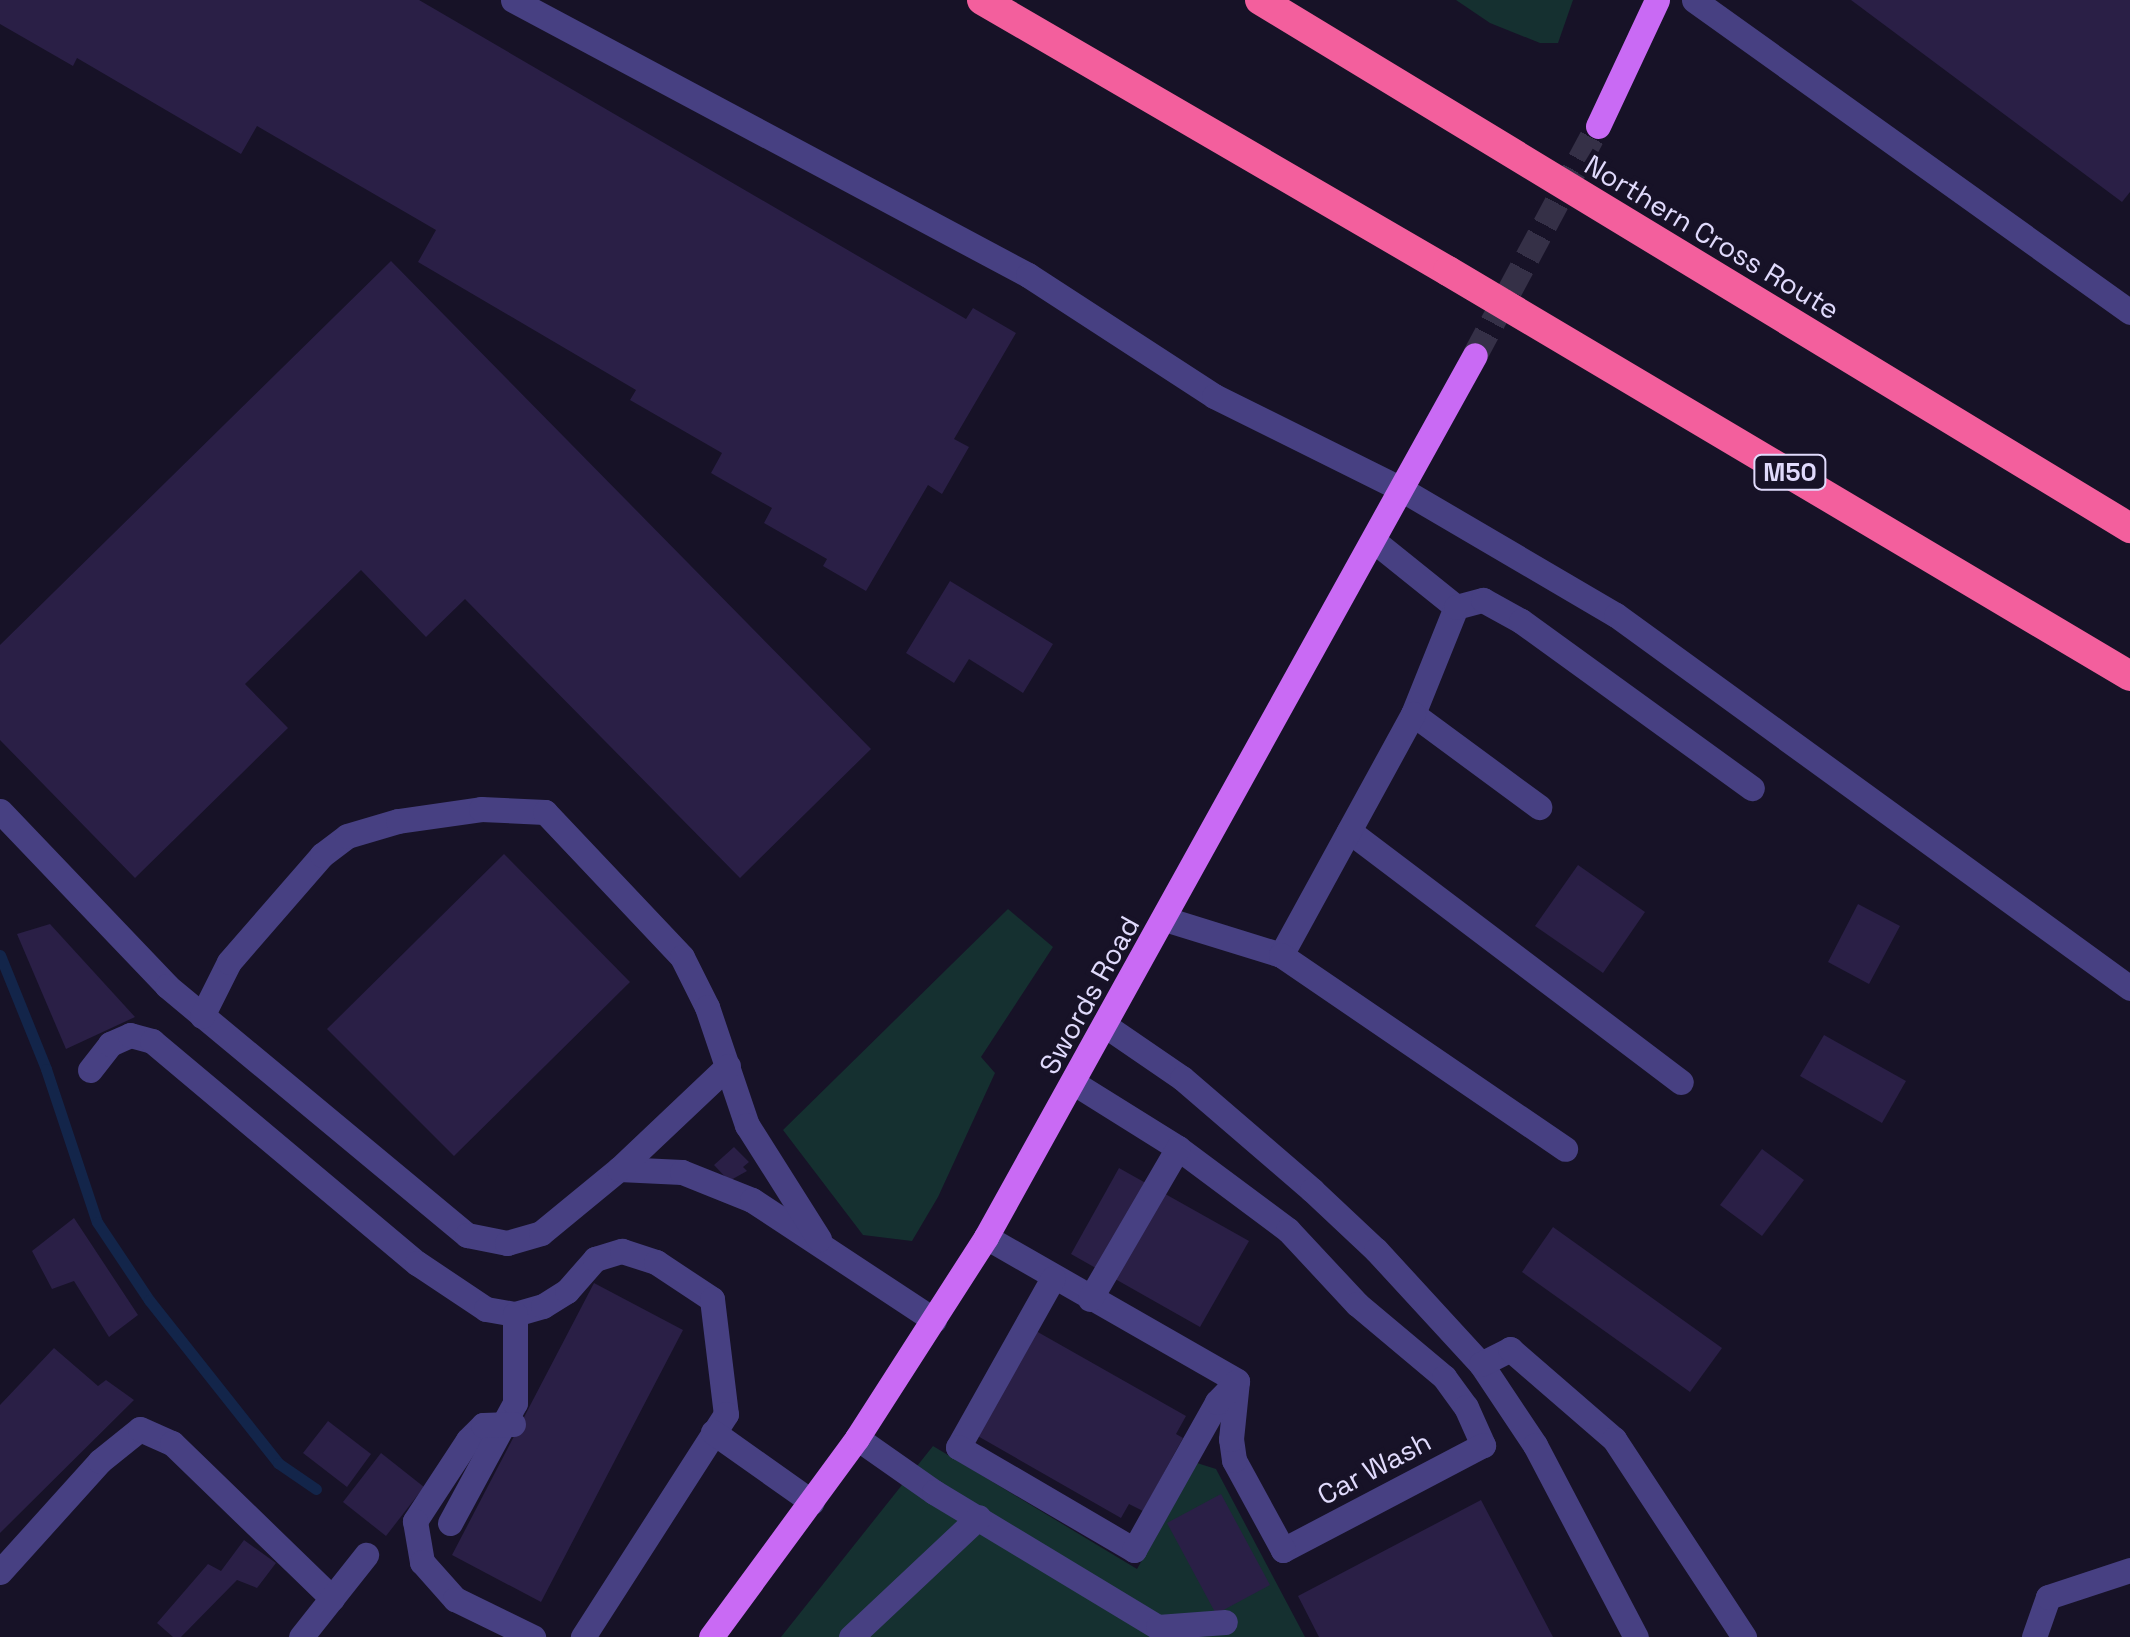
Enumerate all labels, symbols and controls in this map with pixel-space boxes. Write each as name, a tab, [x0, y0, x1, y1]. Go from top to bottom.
street label: Northern Cross Route	[1579, 148, 1845, 326]
road number: M50	[1752, 452, 1828, 492]
street label: Swords Road	[1032, 910, 1146, 1080]
street label: Car Wash	[1311, 1424, 1437, 1512]

